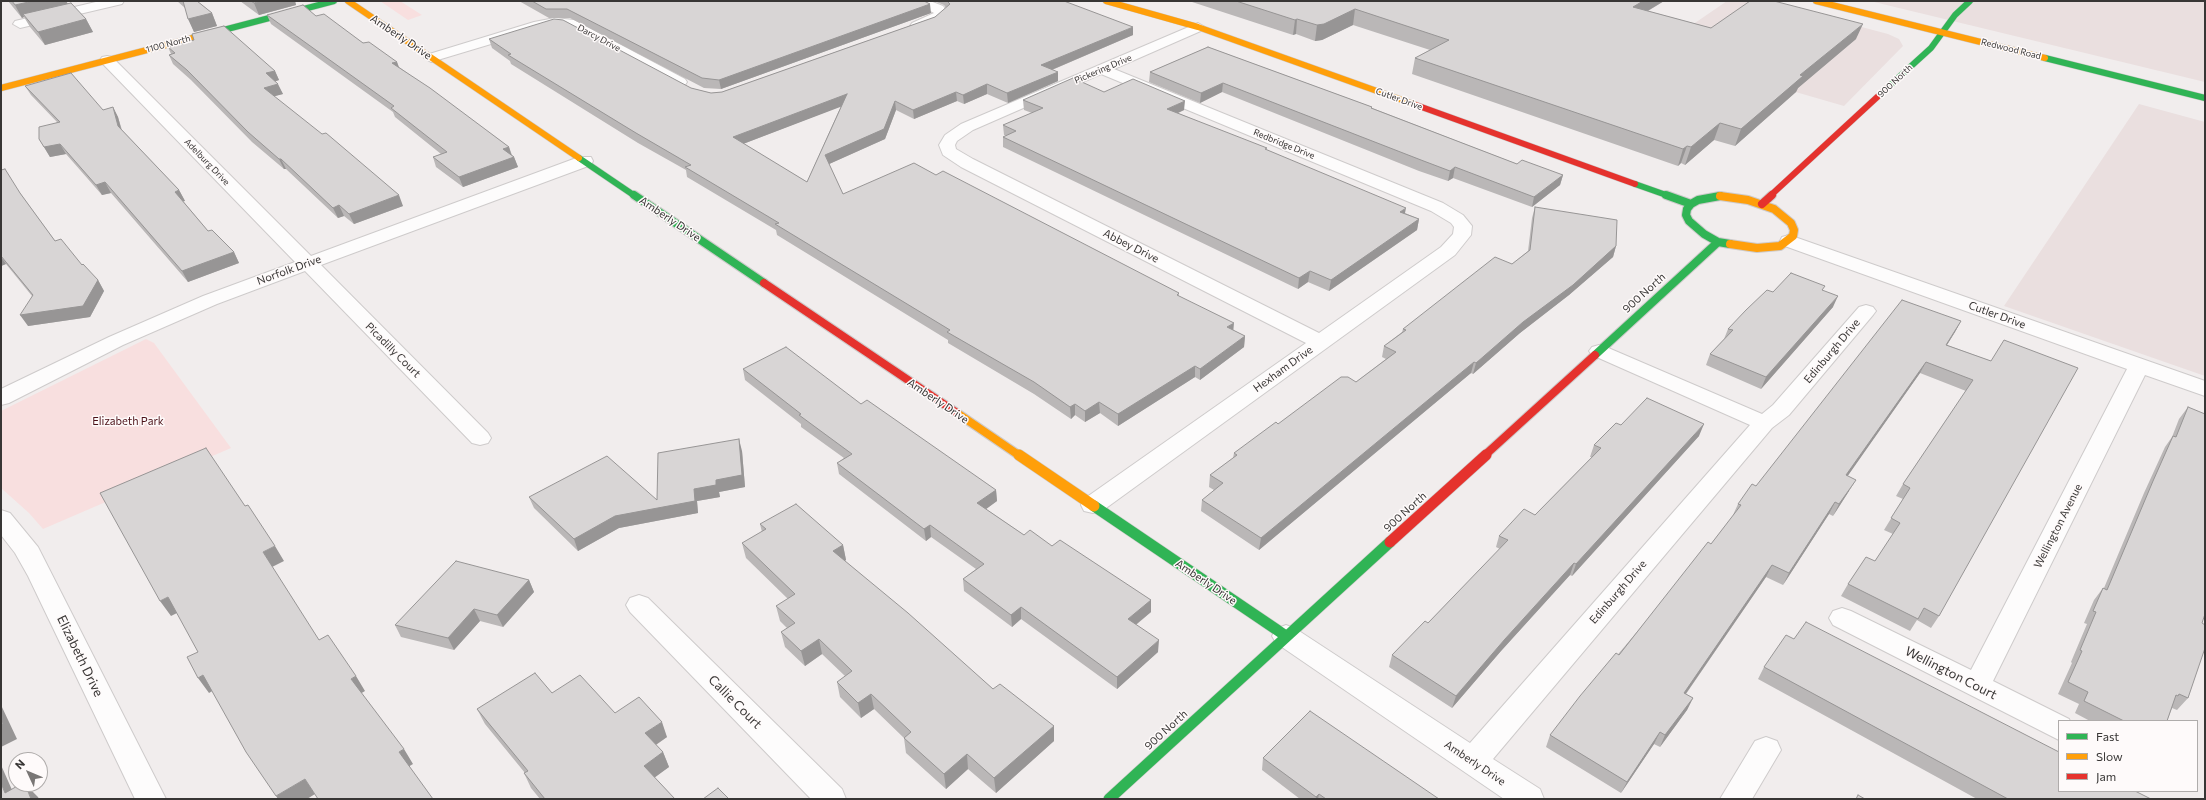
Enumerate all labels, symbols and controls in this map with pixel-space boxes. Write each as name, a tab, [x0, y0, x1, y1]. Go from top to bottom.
street label: Amberly Drive	[368, 12, 434, 62]
street label: Darcy Drive	[576, 22, 622, 54]
street label: 1100 North	[144, 33, 192, 55]
street label: Redwood Road	[1980, 36, 2042, 62]
street label: Pickering Drive	[1073, 52, 1133, 86]
street label: 900 North	[1875, 62, 1915, 100]
street label: Cutler Drive	[1374, 86, 1424, 112]
street label: Redbridge Drive	[1252, 127, 1316, 161]
street label: Adelburg Drive	[182, 136, 232, 188]
street label: Amberly Drive	[637, 194, 703, 244]
street label: Abbey Drive	[1101, 226, 1161, 266]
street label: Norfolk Drive	[255, 252, 323, 288]
street label: 900 North	[1620, 270, 1668, 316]
street label: Cutler Drive	[1967, 299, 2027, 331]
street label: Edinburgh Drive	[1801, 316, 1863, 386]
street label: Picadilly Court	[363, 320, 423, 380]
street label: Hexham Drive	[1251, 343, 1315, 395]
street label: Amberly Drive	[905, 376, 971, 426]
park label: Elizabeth Park	[92, 414, 164, 428]
street label: Wellington Avenue	[2031, 482, 2085, 570]
street label: 900 North	[1381, 489, 1429, 535]
street label: Amberly Drive	[1173, 557, 1239, 607]
street label: Edinburgh Drive	[1587, 557, 1649, 627]
street label: Elizabeth Drive	[54, 613, 106, 699]
street label: Wellington Court	[1902, 643, 2000, 703]
street label: Callie Court	[705, 672, 765, 732]
street label: 900 North	[1142, 707, 1190, 753]
legend	[2058, 720, 2198, 792]
text: Fast	[2096, 729, 2119, 743]
street label: Amberly Drive	[1442, 738, 1508, 788]
text: Slow	[2096, 749, 2123, 763]
north arrow	[8, 752, 48, 792]
text: N	[12, 757, 27, 772]
text: Jam	[2096, 769, 2116, 783]

